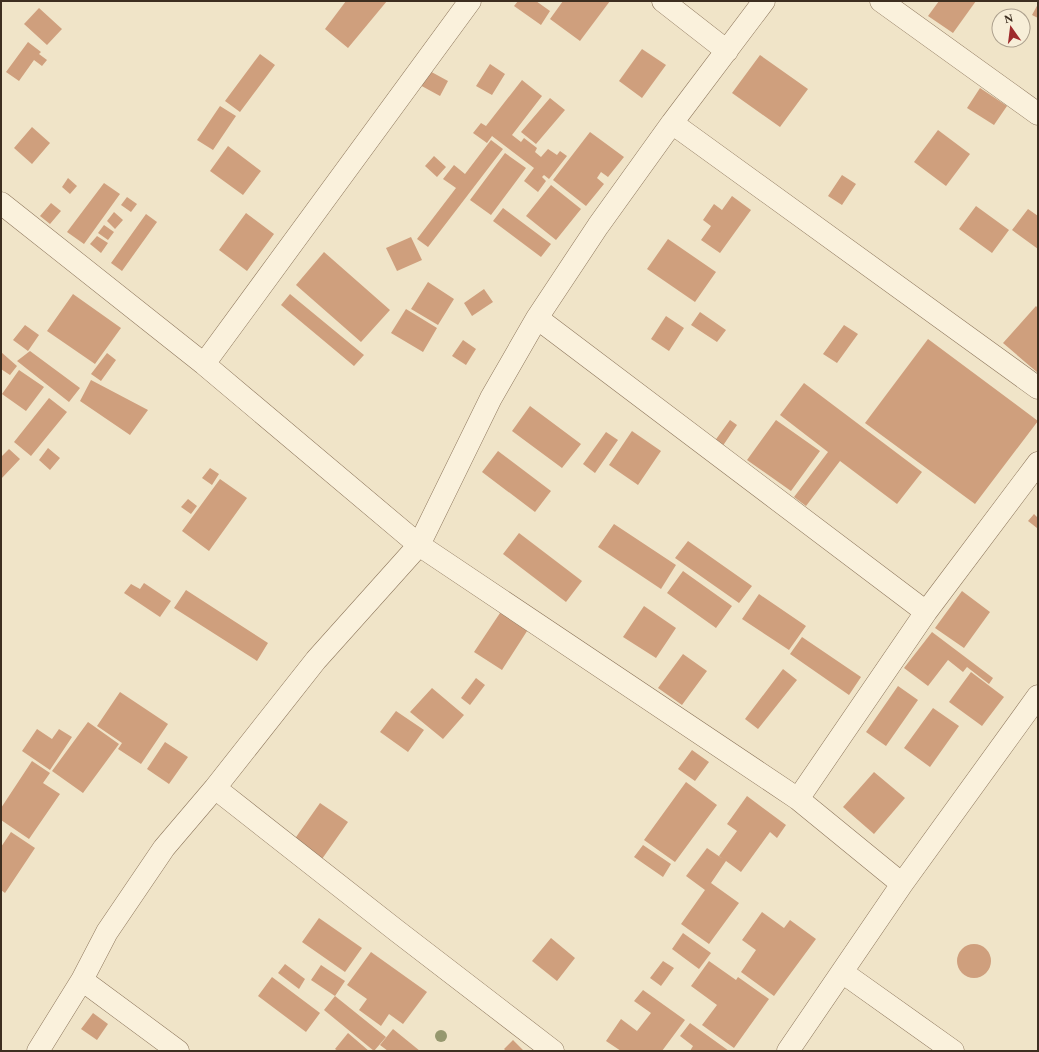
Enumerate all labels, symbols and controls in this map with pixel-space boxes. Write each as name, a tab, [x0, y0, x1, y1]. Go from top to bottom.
north arrow	[991, 8, 1031, 48]
text: N	[1002, 9, 1015, 28]

